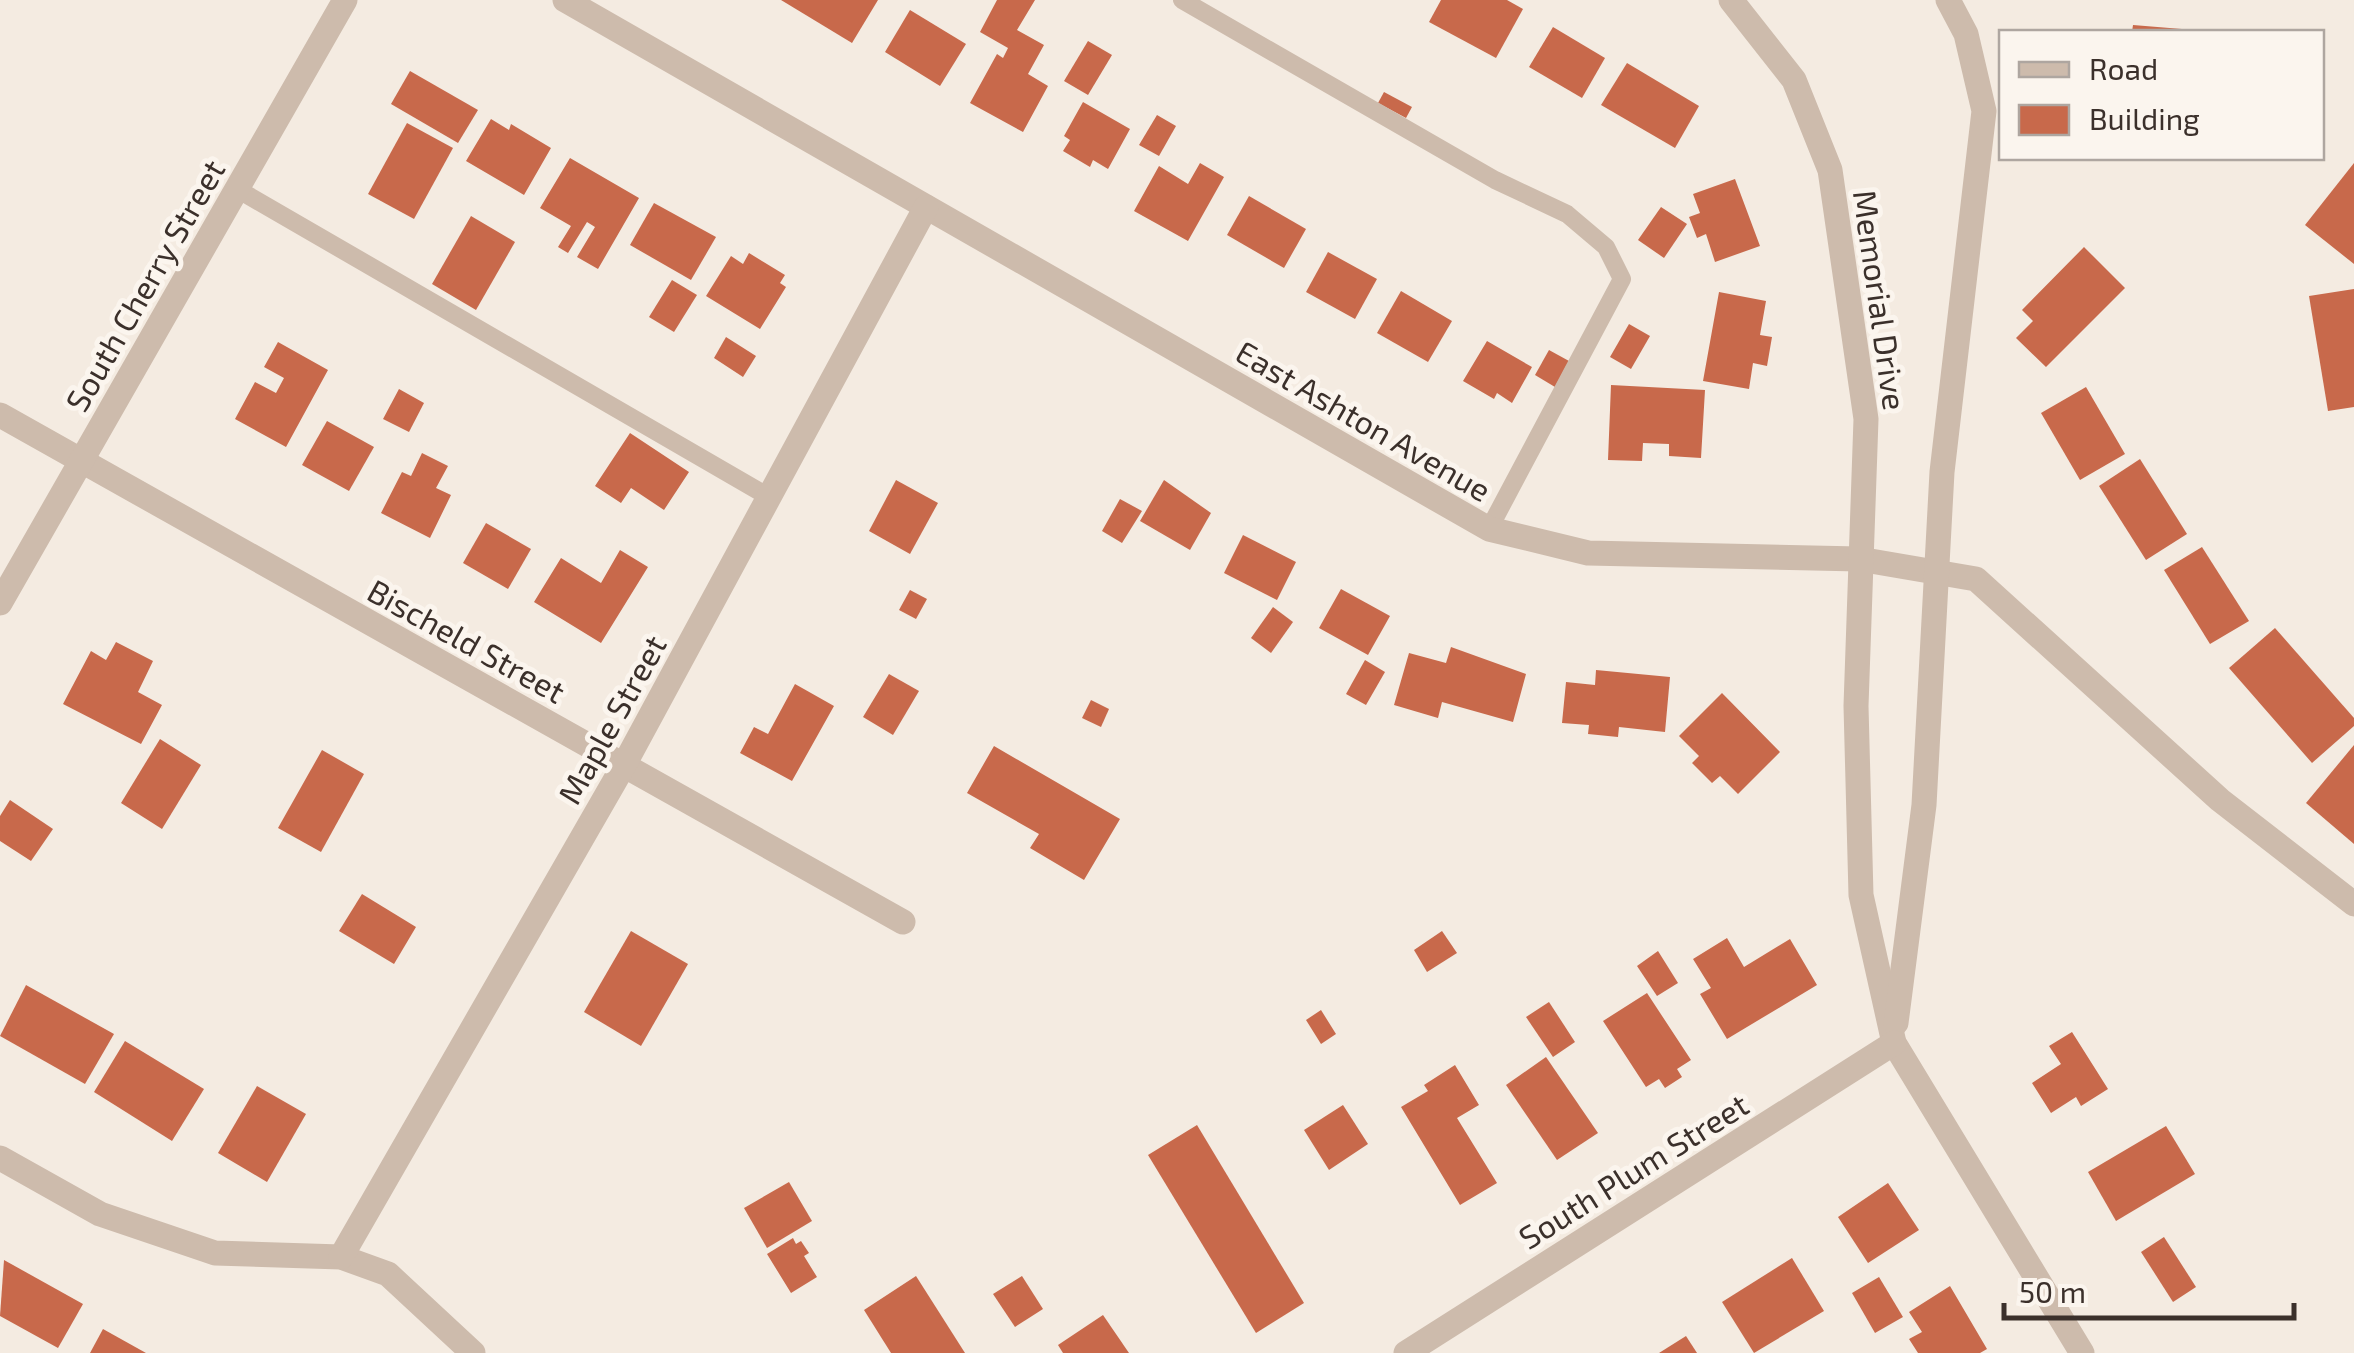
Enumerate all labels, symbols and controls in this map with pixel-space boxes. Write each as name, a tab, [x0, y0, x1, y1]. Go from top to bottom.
legend	[1999, 30, 2324, 160]
text: Road	[2089, 50, 2158, 86]
text: Building	[2089, 100, 2200, 136]
street label: South Cherry Street	[56, 152, 232, 418]
street label: Memorial Drive	[1847, 188, 1915, 412]
street label: East Ashton Avenue	[1230, 332, 1498, 508]
street label: Bischeld Street	[362, 570, 572, 710]
street label: Maple Street	[549, 628, 673, 810]
street label: South Plum Street	[1511, 1084, 1755, 1256]
scale bar	[2004, 1258, 2294, 1320]
text: 50 m	[2019, 1273, 2086, 1309]

